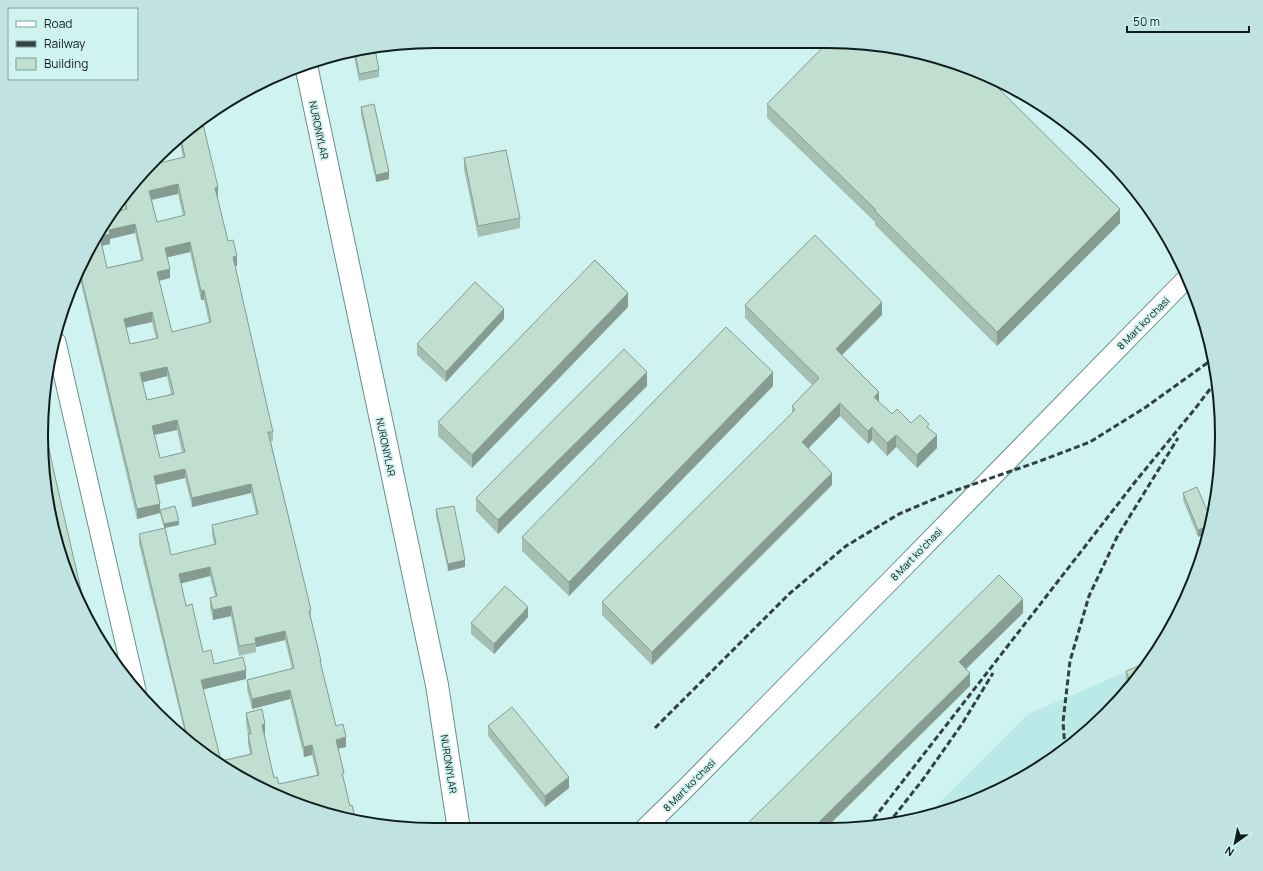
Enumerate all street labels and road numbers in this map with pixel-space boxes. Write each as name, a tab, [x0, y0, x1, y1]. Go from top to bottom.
street label: NURONIYLAR	[306, 99, 332, 161]
street label: 8 Mart koʻchasi	[1114, 294, 1172, 352]
street label: NURONIYLAR	[373, 416, 399, 478]
street label: 8 Mart koʻchasi	[887, 524, 945, 584]
street label: NURONIYLAR	[437, 734, 461, 794]
street label: 8 Mart koʻchasi	[660, 756, 718, 814]

